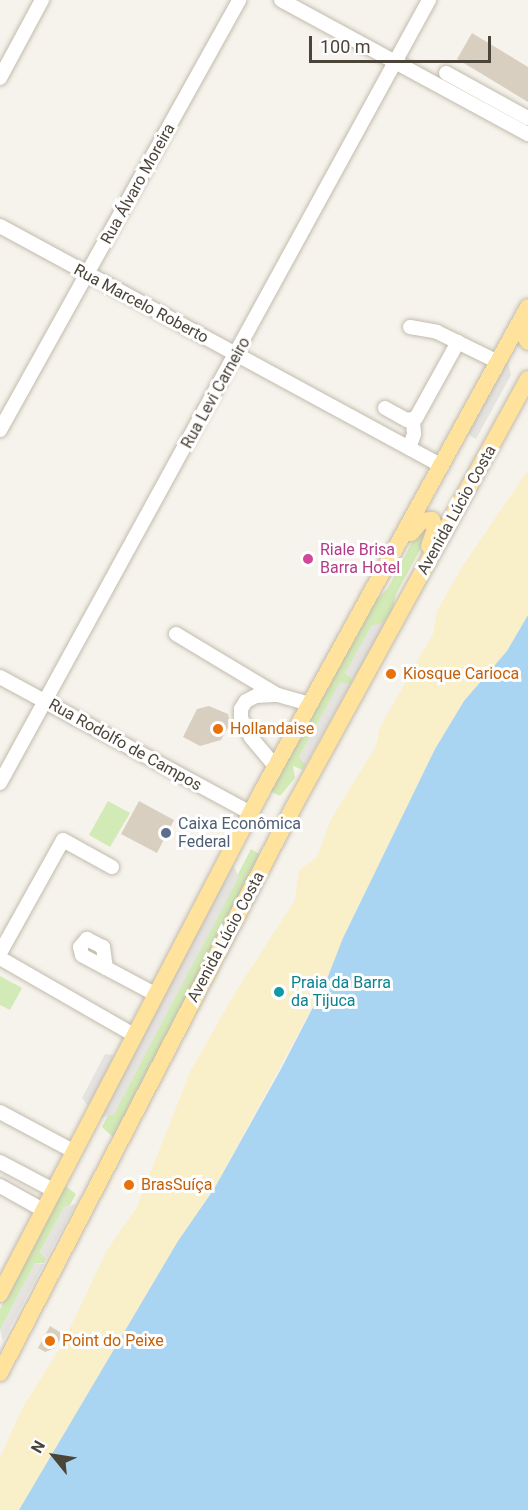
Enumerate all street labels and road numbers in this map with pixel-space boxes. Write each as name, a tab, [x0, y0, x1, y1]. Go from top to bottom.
street label: Rua Álvaro Moreira	[97, 120, 179, 248]
street label: Rua Marcelo Roberto	[70, 260, 212, 348]
street label: Rua Levi Carneiro	[178, 334, 254, 452]
street label: Avenida Lúcio Costa	[414, 442, 500, 578]
street label: Rua Rodolfo de Campos	[45, 695, 205, 795]
street label: Avenida Lúcio Costa	[184, 869, 268, 1005]

